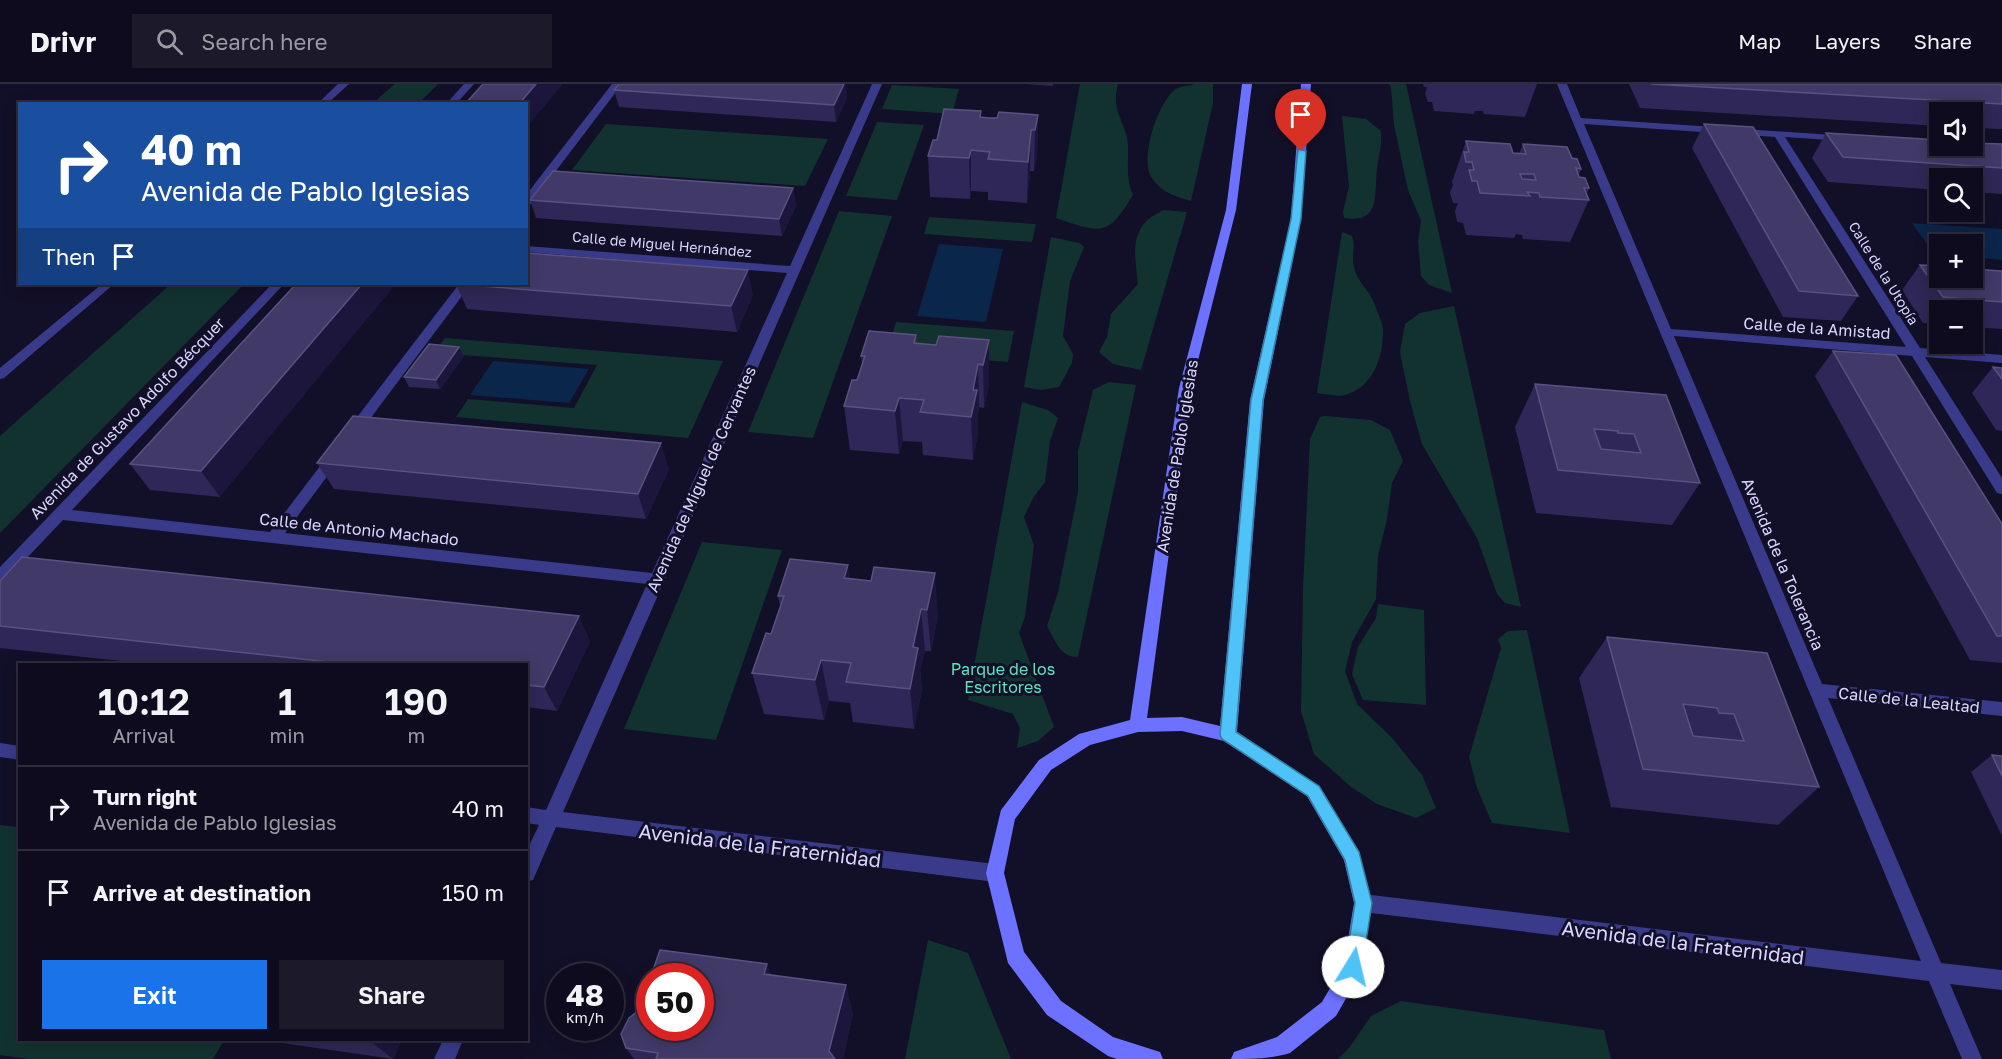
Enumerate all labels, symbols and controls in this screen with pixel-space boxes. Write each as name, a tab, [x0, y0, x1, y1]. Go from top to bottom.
search box	[132, 14, 552, 68]
text: Drivr	[30, 25, 96, 58]
icon: search	[153, 25, 186, 58]
text: Search here	[201, 28, 327, 55]
text: Map	[1738, 28, 1781, 54]
text: Layers	[1814, 28, 1881, 54]
text: Share	[1914, 28, 1972, 54]
pin	[1275, 89, 1326, 151]
icon: arrive	[1284, 98, 1317, 131]
map controls	[1929, 102, 1983, 354]
button: sound	[1929, 102, 1983, 156]
text: 40 m	[141, 124, 242, 174]
icon: right	[42, 126, 120, 204]
button: search	[1929, 168, 1983, 222]
text: Avenida de Pablo Iglesias	[141, 175, 470, 207]
street label: Calle de la Utopía	[1845, 218, 1923, 328]
street label: Calle de Miguel Hernández	[571, 228, 753, 260]
button: +	[1929, 234, 1983, 288]
icon: arrive	[107, 240, 140, 273]
text: Then	[42, 243, 95, 270]
button: −	[1929, 300, 1983, 354]
street label: Avenida de Gustavo Adolfo Bécquer	[25, 313, 229, 523]
street label: Calle de la Amistad	[1743, 313, 1891, 343]
street label: Avenida de Pablo Iglesias	[1152, 358, 1202, 554]
street label: Avenida de Miguel de Cervantes	[642, 363, 760, 595]
street label: Avenida de la Tolerancia	[1738, 475, 1828, 653]
street label: Calle de Antonio Machado	[258, 509, 460, 549]
park label: Parque de los Escritores	[951, 659, 1055, 697]
text: 10:12	[98, 680, 190, 723]
text: 1	[278, 680, 296, 723]
text: 190	[385, 680, 448, 723]
street label: Calle de la Lealtad	[1837, 683, 1981, 717]
text: Arrival	[112, 723, 175, 747]
text: min	[270, 723, 305, 747]
text: m	[408, 723, 425, 747]
text: Turn right	[93, 783, 197, 810]
icon: right	[42, 792, 75, 825]
text: 40 m	[452, 795, 504, 822]
text: Avenida de Pablo Iglesias	[93, 810, 337, 834]
street label: Avenida de la Fraternidad	[637, 818, 883, 872]
icon: arrive	[42, 876, 75, 909]
text: Arrive at destination	[93, 879, 311, 906]
text: 150 m	[442, 879, 504, 906]
street label: Avenida de la Fraternidad	[1560, 915, 1806, 969]
position arrow	[1321, 935, 1385, 999]
button: Exit	[42, 960, 267, 1029]
button: Share	[279, 960, 504, 1029]
speed limit sign: 50	[636, 963, 714, 1041]
text: 48	[566, 977, 604, 1013]
text: km/h	[566, 1008, 604, 1026]

